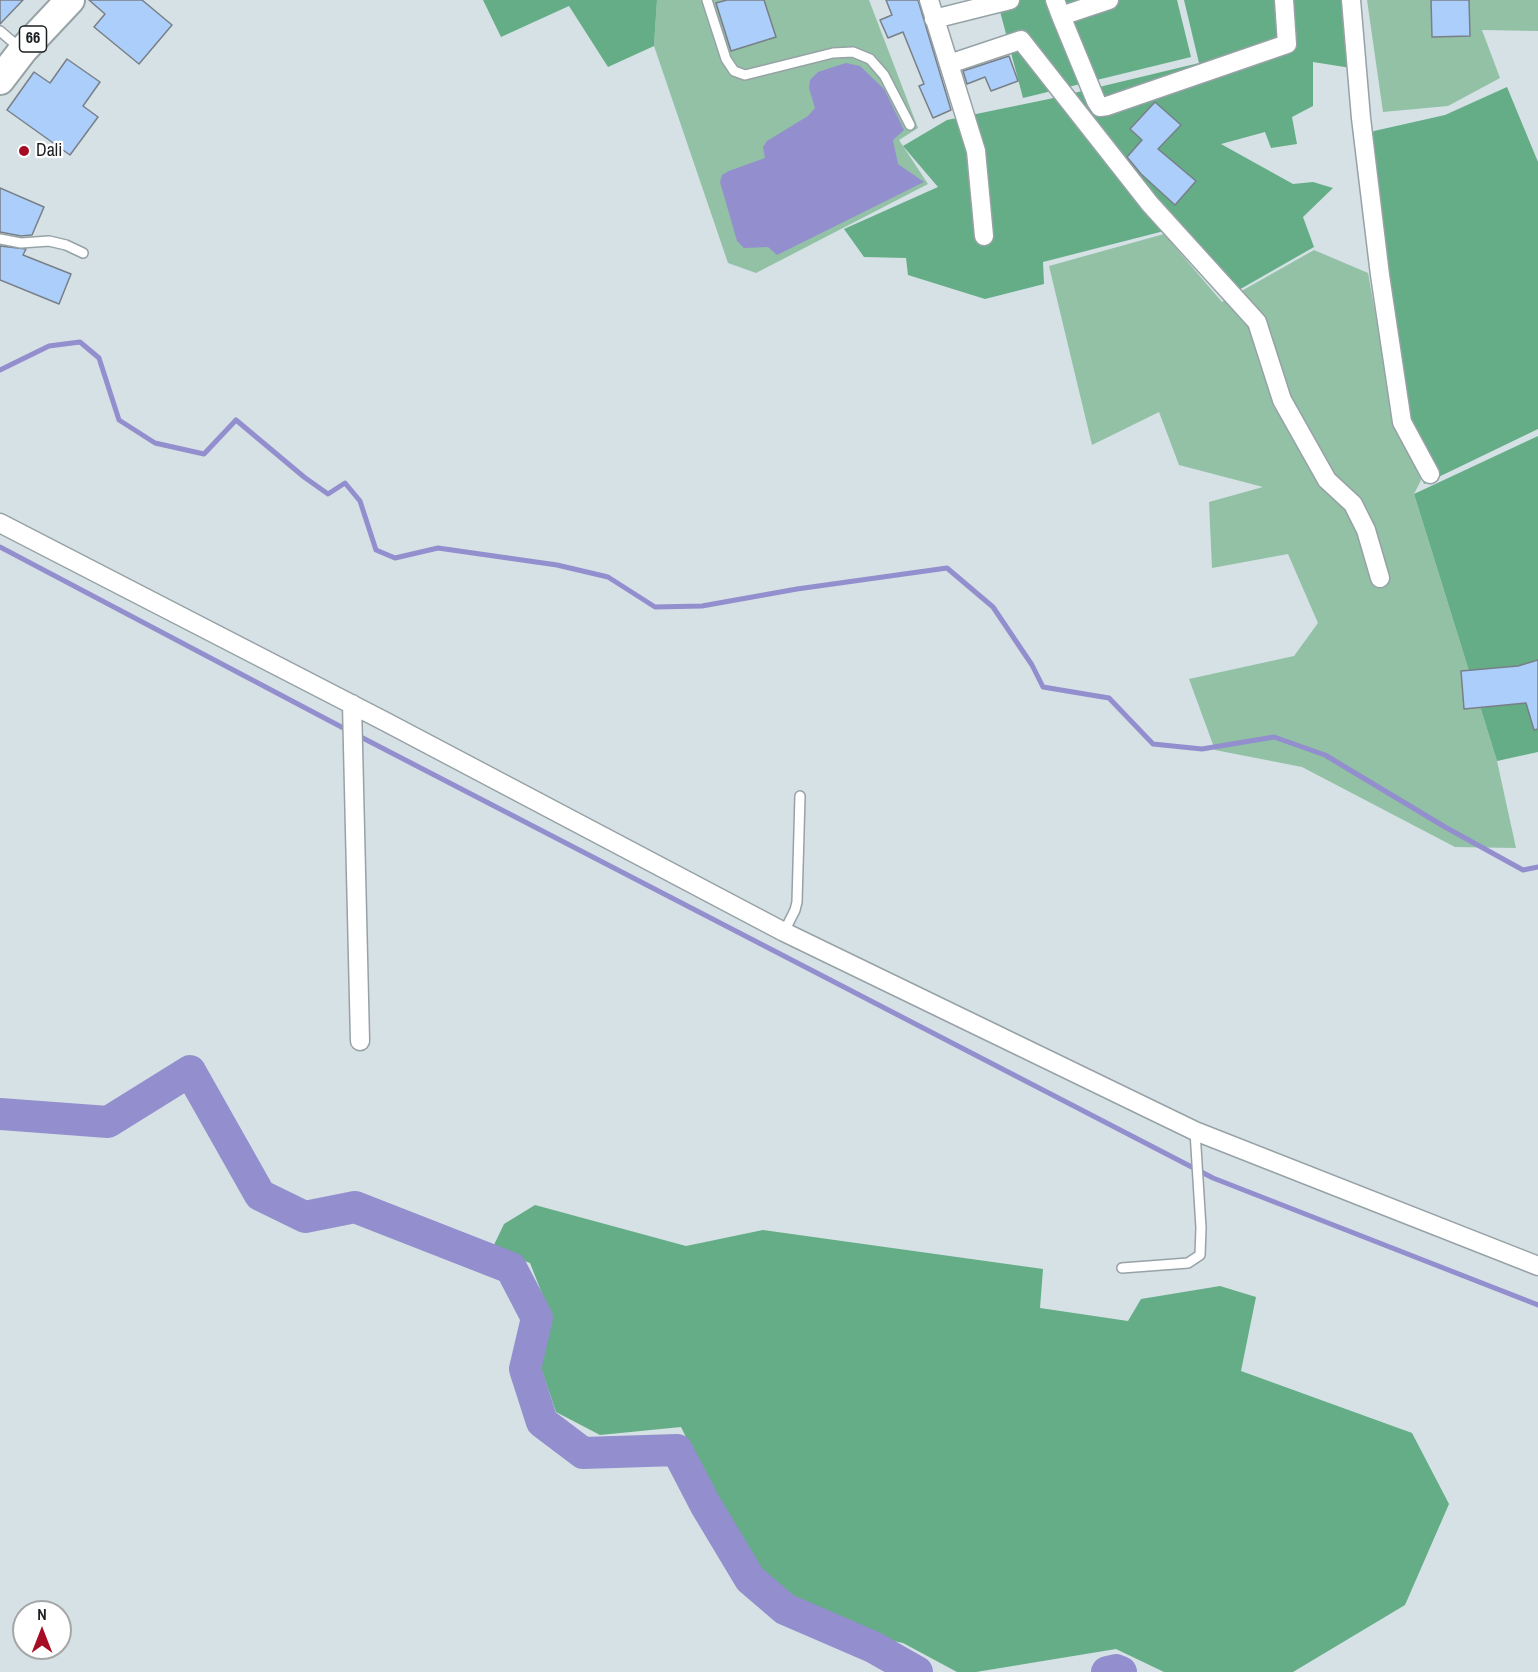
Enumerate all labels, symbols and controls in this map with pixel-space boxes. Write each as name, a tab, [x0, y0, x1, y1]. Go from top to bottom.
road number: 66	[20, 26, 46, 52]
place label: Dali	[36, 140, 62, 162]
marker: Dali	[17, 144, 31, 158]
north arrow	[12, 1600, 72, 1660]
text: N	[37, 1603, 47, 1625]

